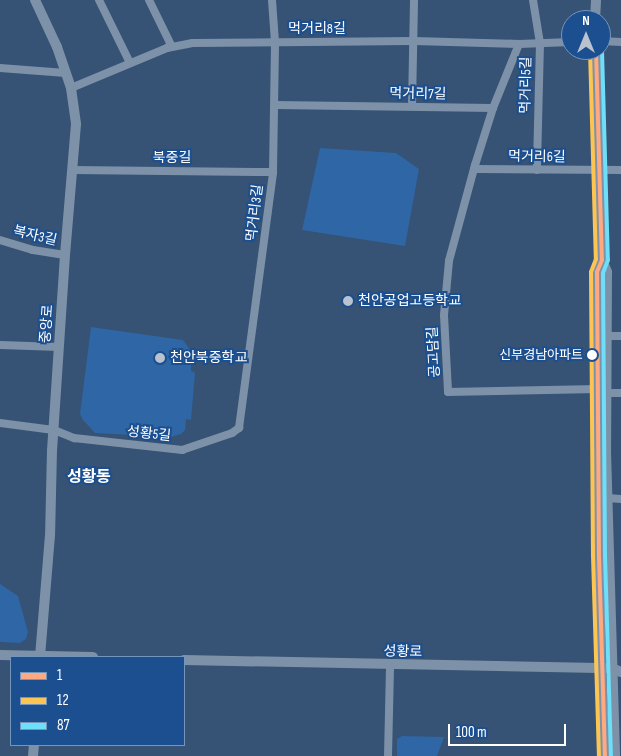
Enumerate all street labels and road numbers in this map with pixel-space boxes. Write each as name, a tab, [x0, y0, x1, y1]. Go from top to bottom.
street label: 먹거리8길	[288, 21, 346, 37]
street label: 먹거리5길	[517, 56, 535, 114]
street label: 먹거리7길	[389, 85, 447, 103]
street label: 먹거리6길	[508, 148, 566, 166]
street label: 북중길	[153, 150, 191, 166]
street label: 먹거리3길	[243, 183, 267, 243]
street label: 복자3길	[11, 223, 59, 249]
street label: 중앙로	[37, 304, 57, 344]
street label: 공고담길	[424, 326, 444, 378]
street label: 성황5길	[126, 423, 172, 445]
street label: 성황로	[384, 643, 422, 661]

